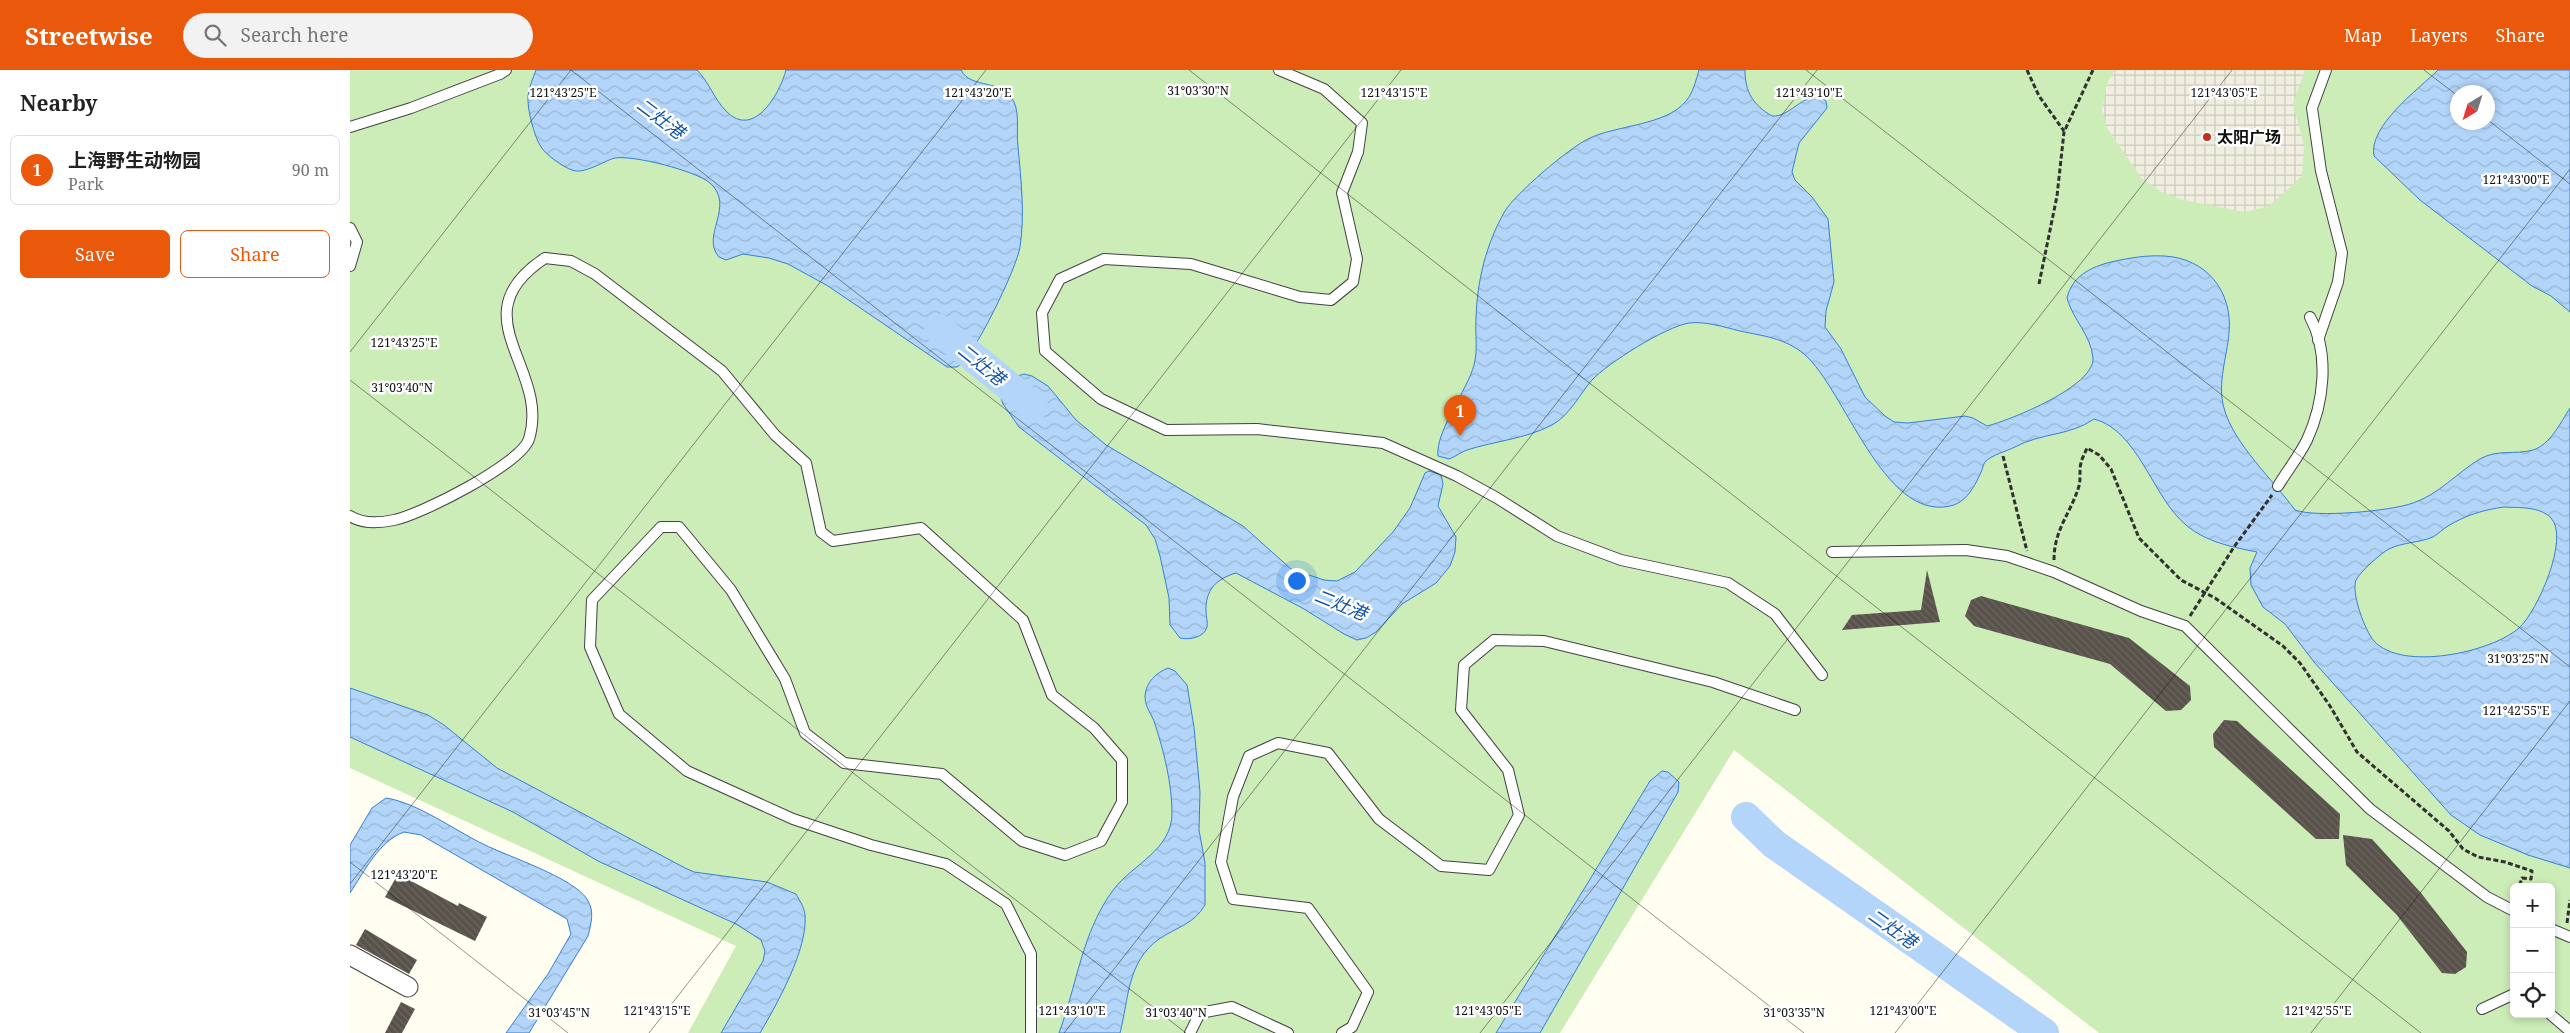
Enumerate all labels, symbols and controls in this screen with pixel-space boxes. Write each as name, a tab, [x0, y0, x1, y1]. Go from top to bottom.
search box	[183, 13, 533, 58]
text: Streetwise	[25, 19, 153, 52]
icon: search	[201, 21, 229, 49]
text: Search here	[241, 22, 348, 48]
text: Map	[2344, 23, 2382, 47]
text: Layers	[2410, 23, 2468, 47]
text: Share	[2496, 23, 2545, 47]
text: 31°03'30"N	[1167, 82, 1229, 99]
text: 121°43'25"E	[530, 84, 596, 101]
text: 121°43'20"E	[945, 84, 1011, 101]
text: 121°43'15"E	[1361, 84, 1427, 101]
text: 121°43'10"E	[1776, 84, 1842, 101]
text: 121°43'05"E	[2191, 84, 2257, 101]
north arrow	[2450, 85, 2495, 130]
text: Nearby	[20, 89, 98, 117]
water label: 二灶港	[632, 92, 692, 146]
place label: 太阳广场	[2217, 126, 2281, 148]
marker: 太阳广场	[2201, 131, 2213, 143]
text: 上海野生动物园	[68, 147, 201, 173]
text: 1	[32, 159, 42, 181]
text: 90 m	[292, 159, 329, 181]
text: 121°43'00"E	[2483, 171, 2549, 188]
text: Park	[68, 173, 104, 195]
button: Save	[20, 230, 170, 278]
button: Share	[180, 230, 330, 278]
text: 121°43'25"E	[371, 334, 437, 351]
water label: 二灶港	[953, 338, 1013, 392]
text: 31°03'40"N	[371, 379, 433, 396]
pin: 1	[1444, 395, 1476, 436]
your location	[1284, 568, 1310, 594]
water label: 二灶港	[1311, 583, 1373, 626]
text: 31°03'25"N	[2487, 650, 2549, 667]
text: 121°42'55"E	[2483, 702, 2549, 719]
text: 121°43'20"E	[371, 866, 437, 883]
map controls	[2510, 883, 2555, 1018]
button: +	[2510, 883, 2555, 928]
water label: 二灶港	[1864, 903, 1924, 955]
button: −	[2510, 928, 2555, 973]
button: locate	[2510, 973, 2555, 1018]
text: 121°43'15"E	[624, 1002, 690, 1019]
text: 121°43'10"E	[1039, 1002, 1105, 1019]
text: 121°43'05"E	[1455, 1002, 1521, 1019]
text: 121°43'00"E	[1870, 1002, 1936, 1019]
text: 121°42'55"E	[2285, 1002, 2351, 1019]
text: 31°03'45"N	[528, 1004, 590, 1021]
text: 31°03'40"N	[1145, 1004, 1207, 1021]
text: 31°03'35"N	[1763, 1004, 1825, 1021]

